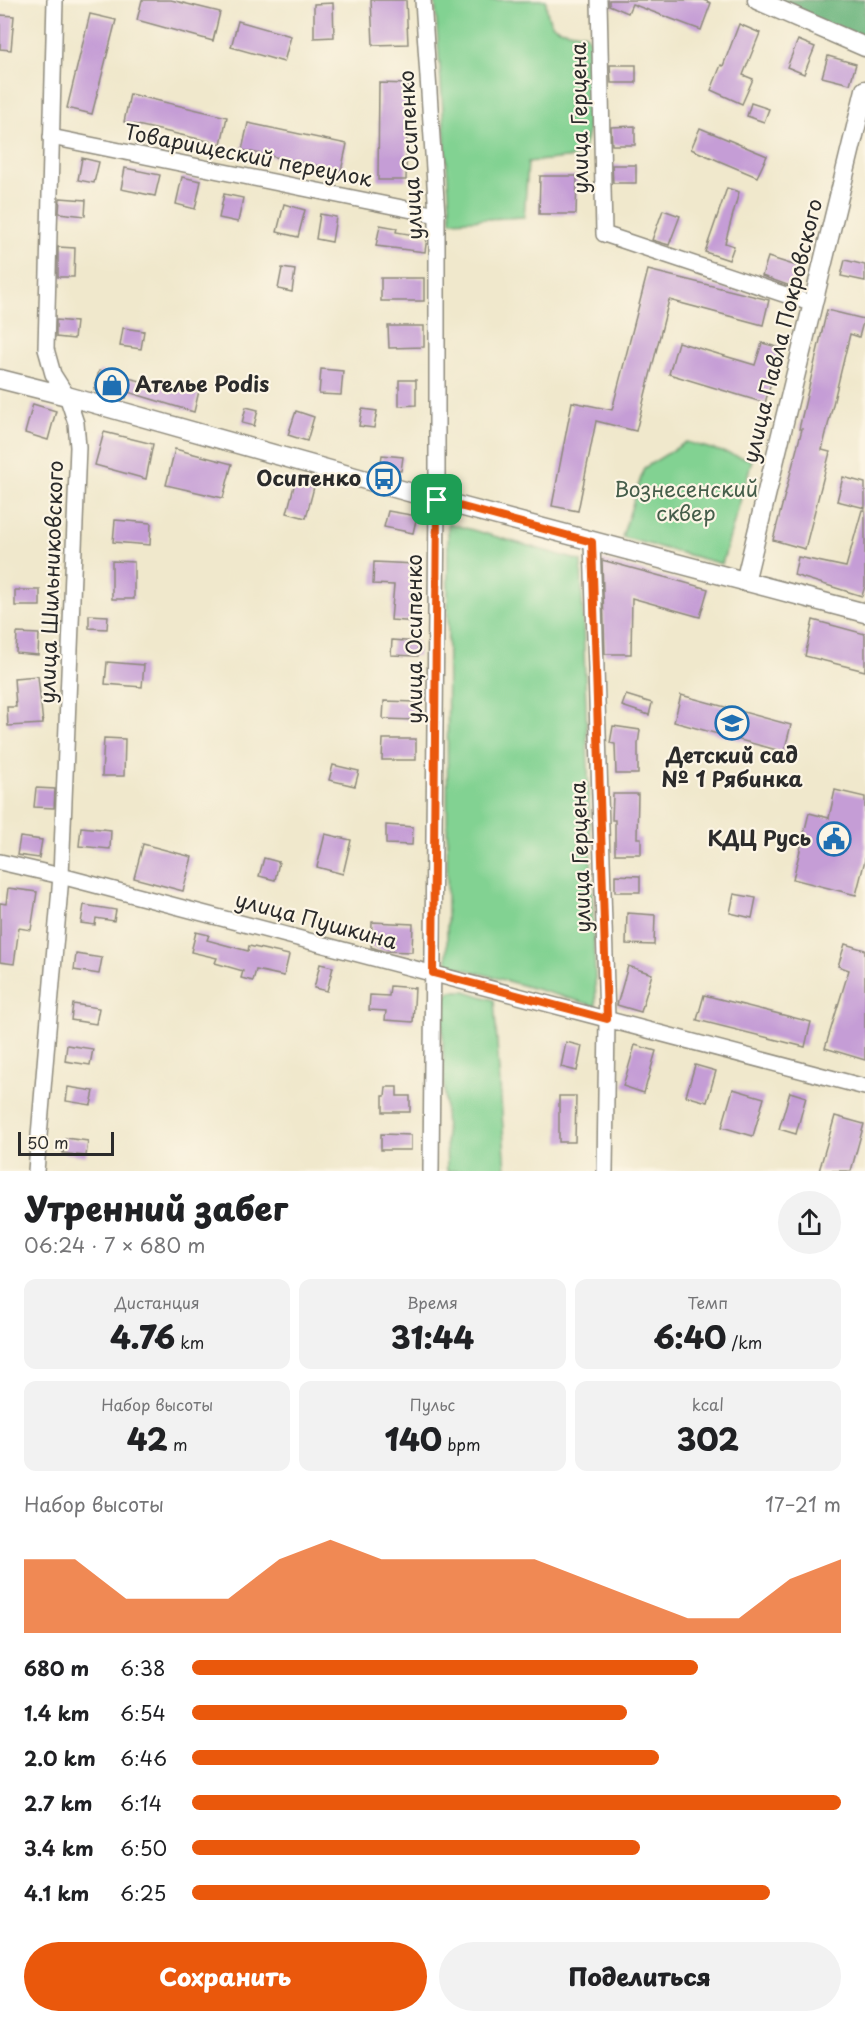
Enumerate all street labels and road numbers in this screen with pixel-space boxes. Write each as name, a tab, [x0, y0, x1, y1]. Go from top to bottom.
street label: улица Герцена	[561, 42, 595, 194]
street label: улица Осипенко	[389, 69, 429, 241]
street label: Товарищеский переулок	[122, 114, 376, 194]
street label: улица Павла Покровского	[733, 195, 829, 466]
street label: улица Шильниковского	[30, 460, 70, 704]
street label: улица Осипенко	[397, 554, 429, 724]
street label: улица Герцена	[560, 781, 598, 933]
street label: улица Пушкина	[232, 882, 402, 956]

